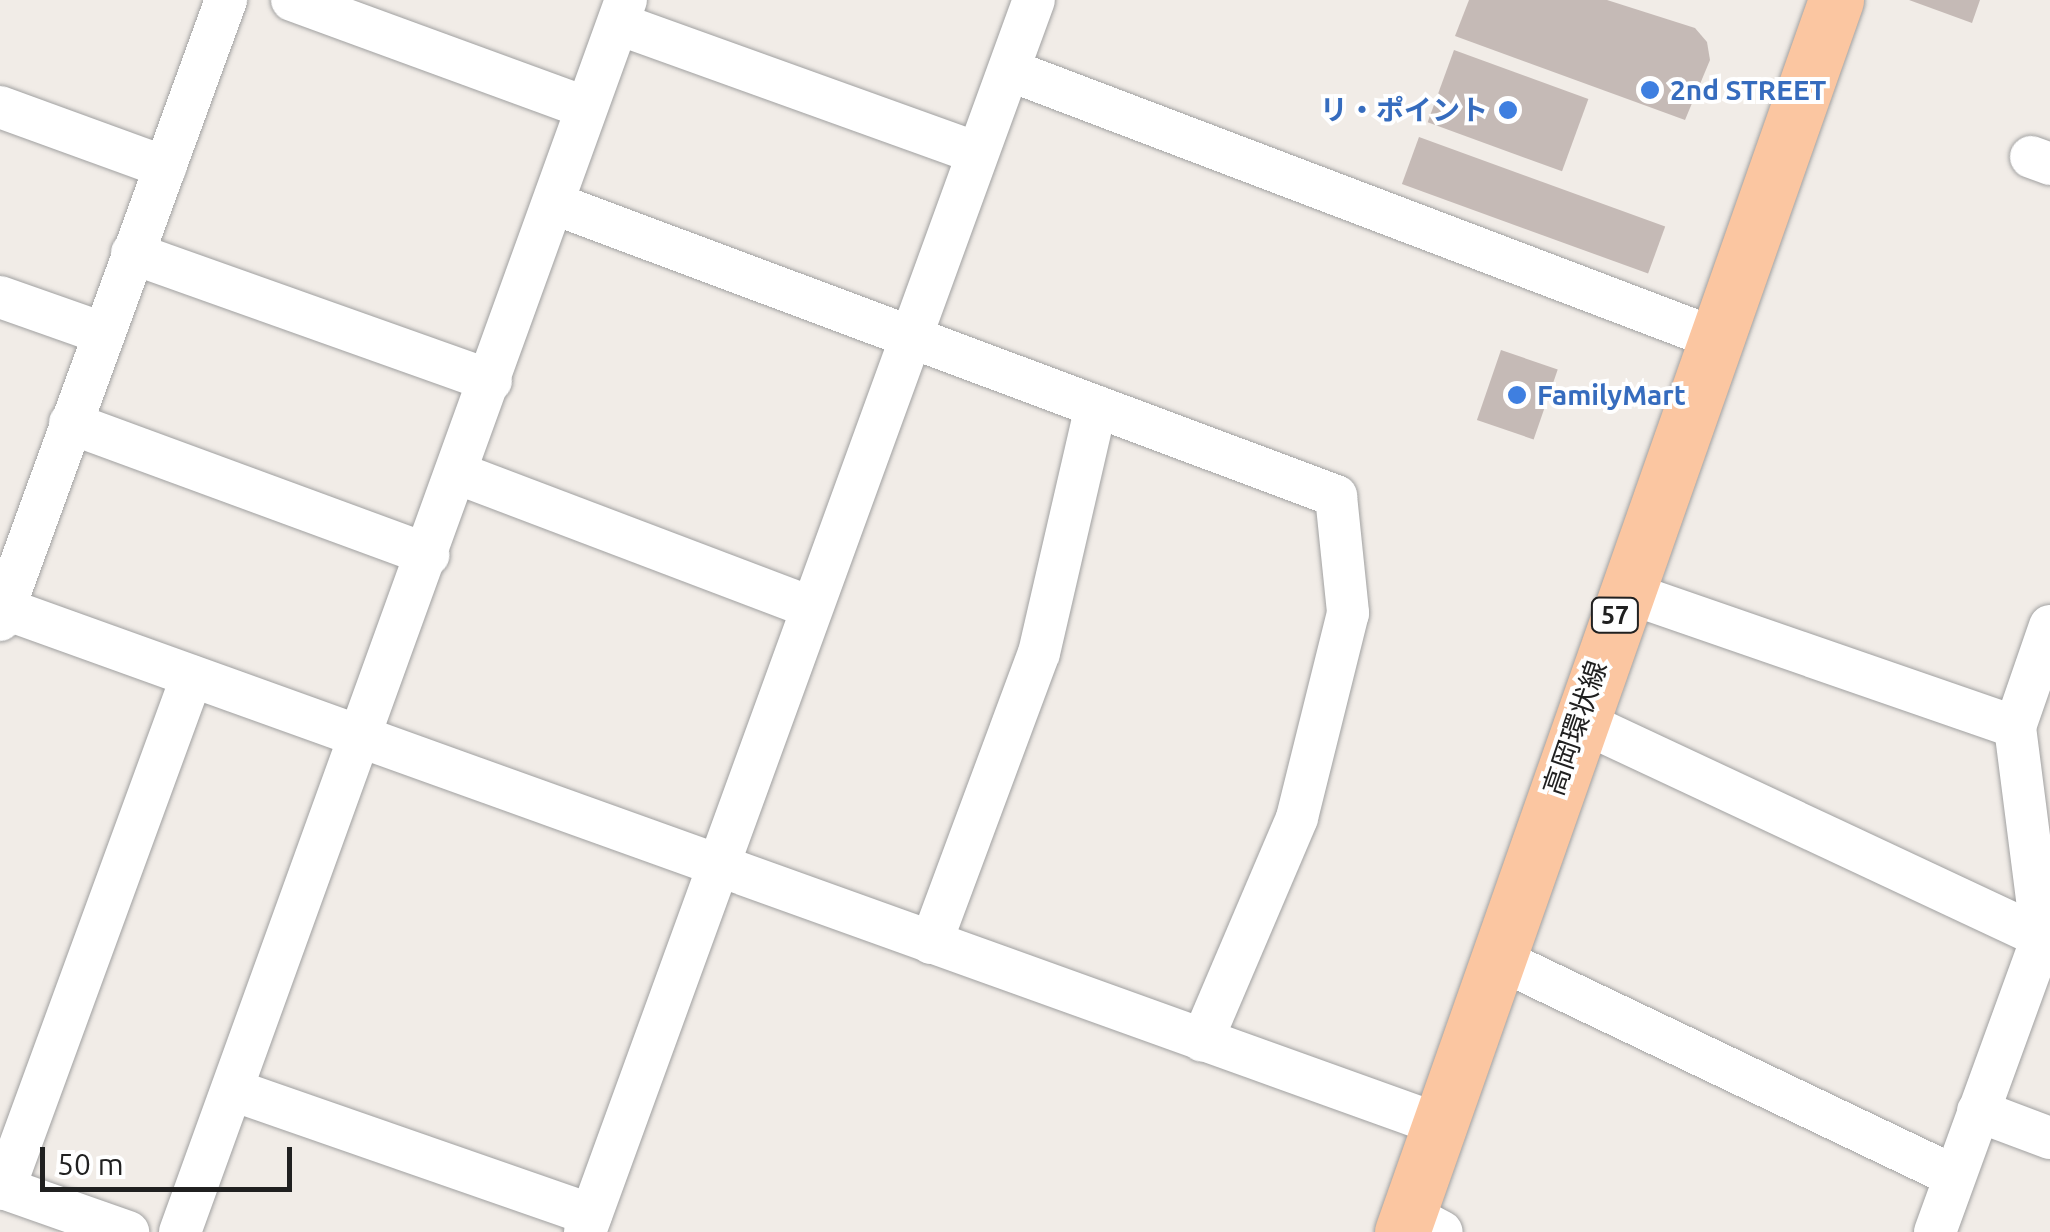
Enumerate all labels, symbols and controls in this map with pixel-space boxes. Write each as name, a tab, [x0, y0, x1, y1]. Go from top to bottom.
place label: 2nd STREET	[1670, 73, 1826, 107]
marker: 2nd STREET	[1639, 79, 1661, 101]
place label: リ・ポイント	[1320, 93, 1488, 127]
marker: リ・ポイント	[1497, 99, 1519, 121]
place label: FamilyMart	[1537, 378, 1686, 412]
marker: FamilyMart	[1506, 384, 1528, 406]
road number: 57	[1590, 595, 1640, 635]
street label: 高岡環状線	[1536, 656, 1614, 800]
scale bar	[45, 1127, 298, 1189]
text: 50 m	[57, 1147, 124, 1181]

